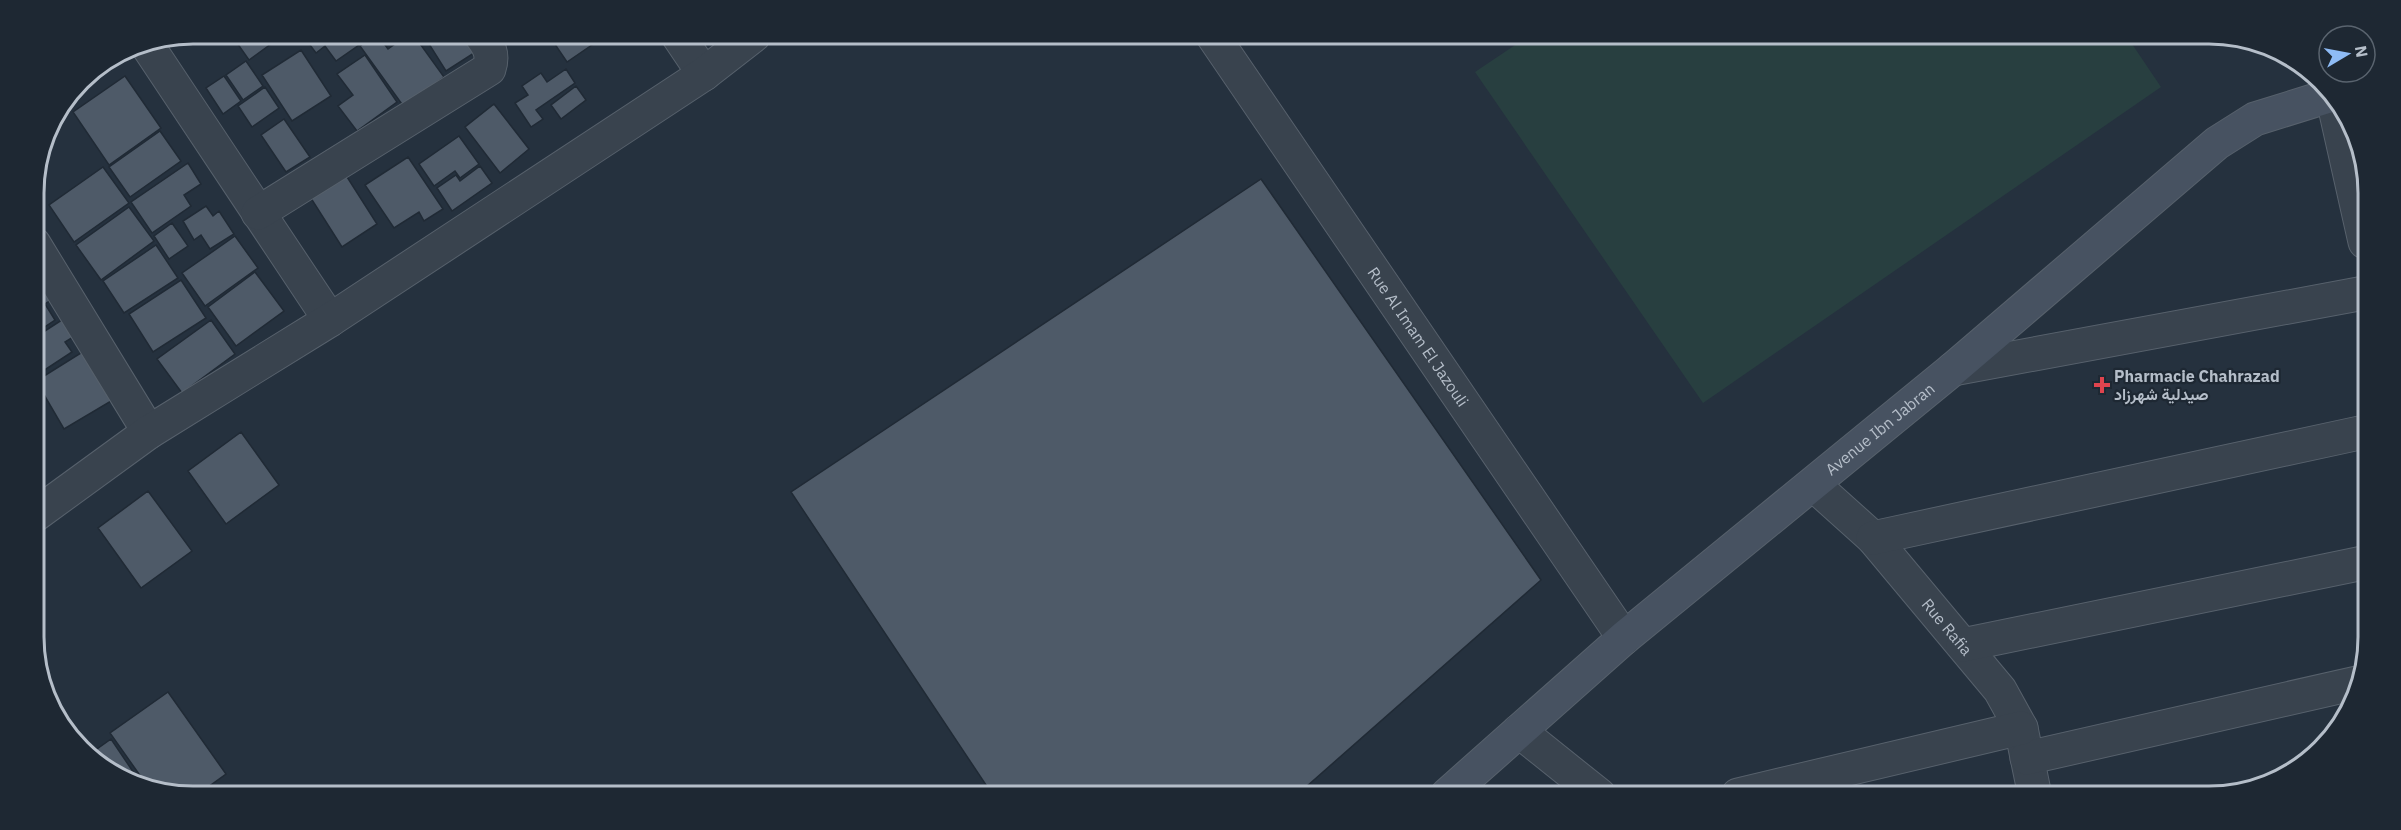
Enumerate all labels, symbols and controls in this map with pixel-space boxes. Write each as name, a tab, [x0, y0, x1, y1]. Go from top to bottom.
north arrow	[2317, 24, 2377, 84]
text: N	[2351, 44, 2373, 59]
street label: Rue Al Imam El Jazouli	[1363, 263, 1473, 410]
place label: Pharmacie Chahrazad صيدلية شهرزاد	[2114, 366, 2280, 405]
street label: Avenue Ibn Jabran	[1821, 378, 1938, 479]
marker: Pharmacie Chahrazad صيدلية شهرزاد	[2095, 378, 2109, 392]
street label: Rue Rafia	[1918, 594, 1977, 660]

